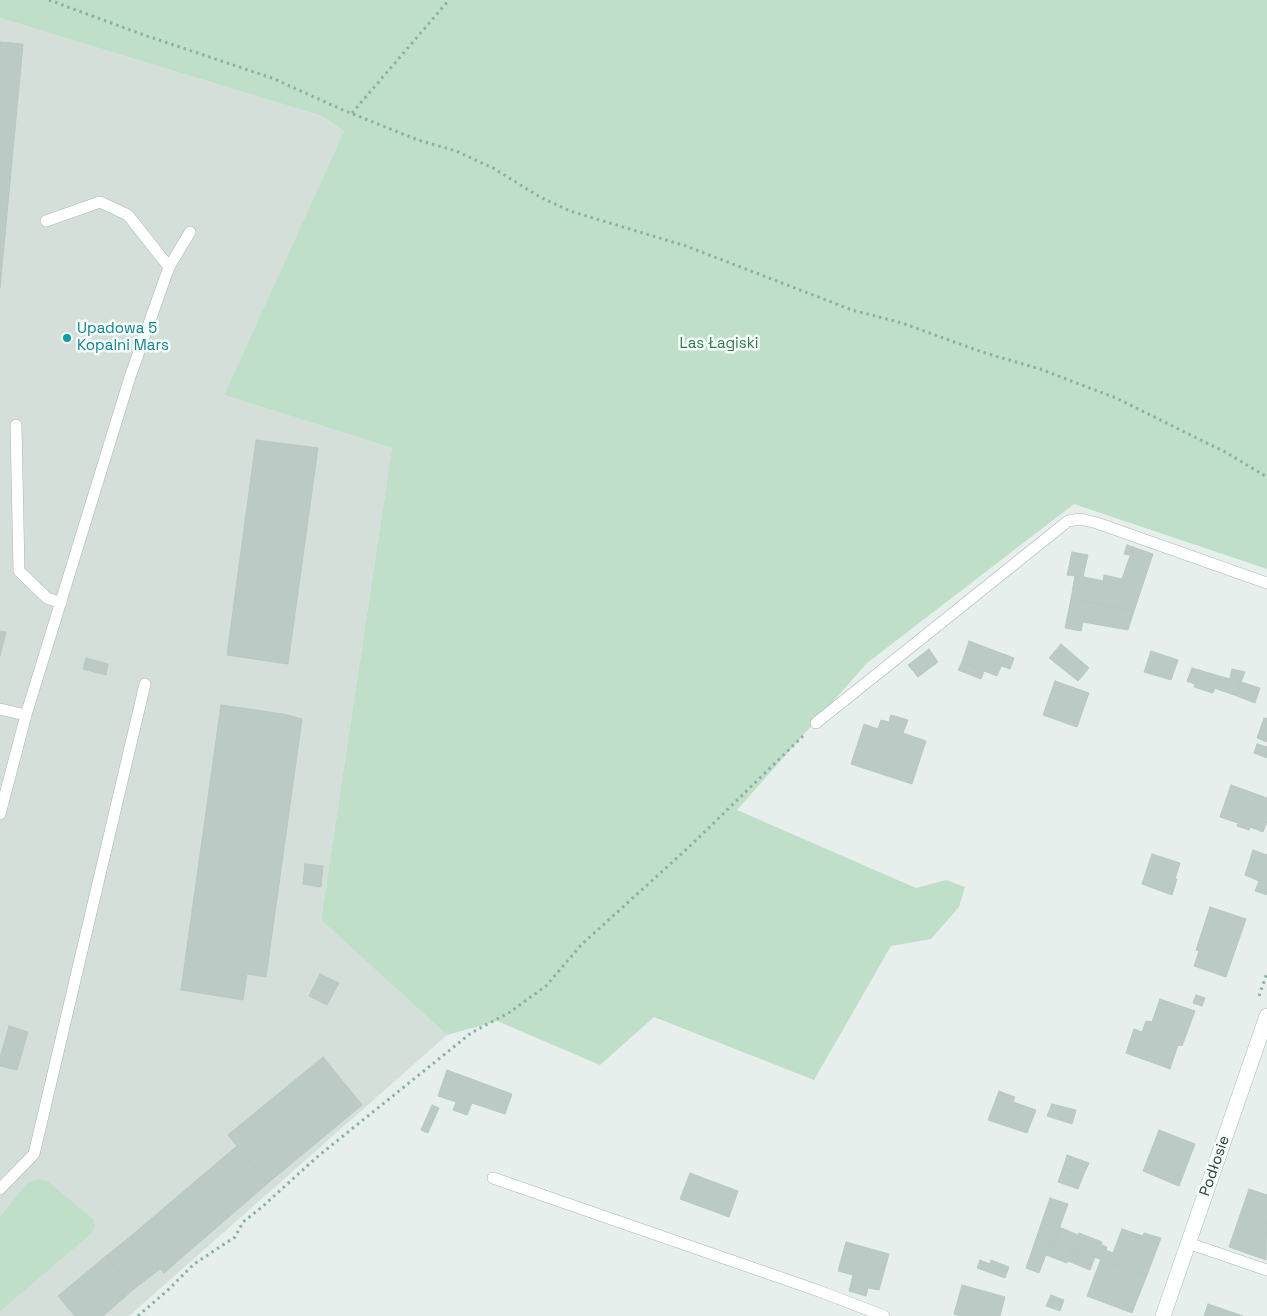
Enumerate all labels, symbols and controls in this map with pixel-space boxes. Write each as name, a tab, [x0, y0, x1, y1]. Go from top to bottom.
place label: Upadowa 5 Kopalni Mars	[77, 320, 169, 355]
marker: Upadowa 5 Kopalni Mars	[61, 332, 73, 344]
park label: Las Łagiski	[680, 335, 758, 353]
street label: Podłosie	[1196, 1133, 1234, 1199]

